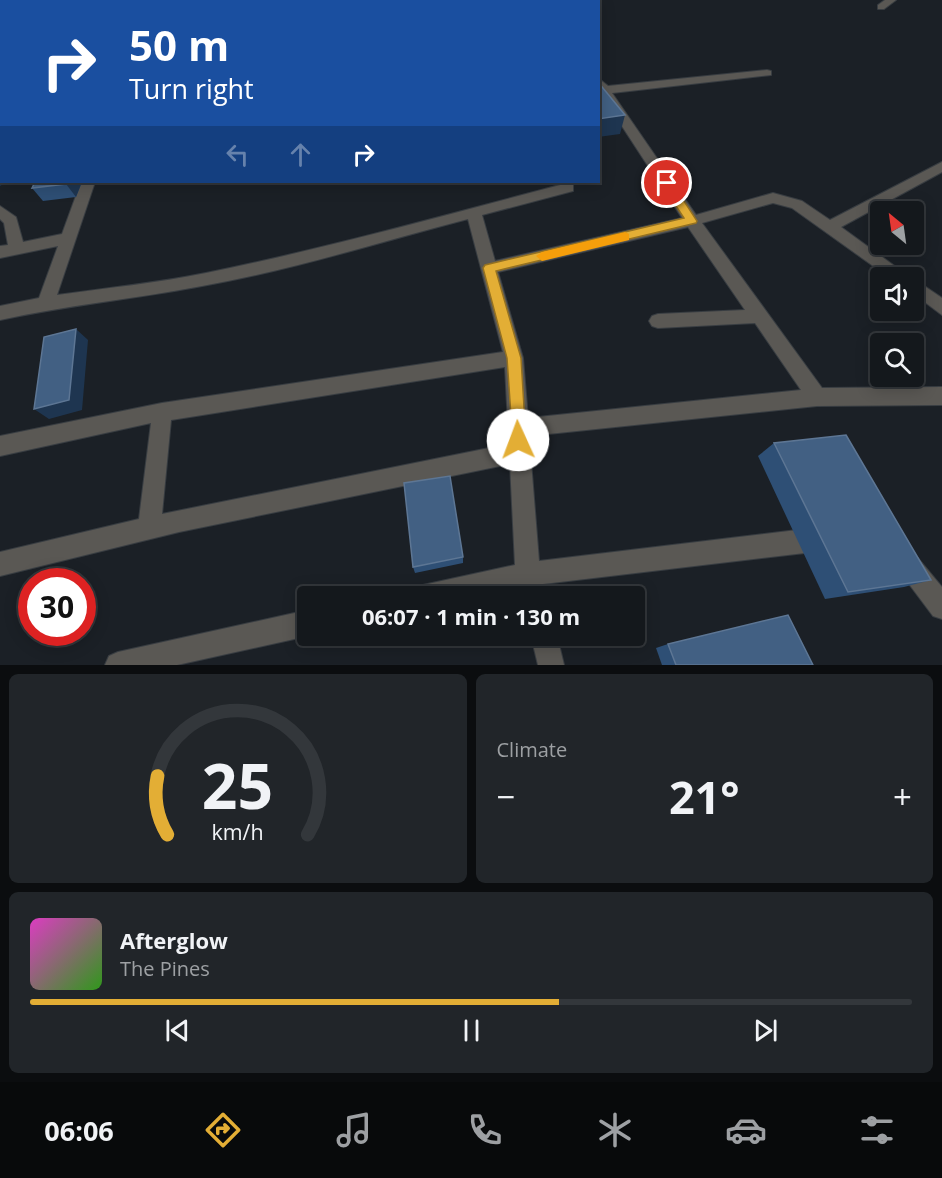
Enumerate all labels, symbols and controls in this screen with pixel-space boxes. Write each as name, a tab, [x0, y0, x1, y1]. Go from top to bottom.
text: 50 m	[129, 16, 229, 73]
icon: right	[30, 24, 108, 102]
text: Turn right	[129, 70, 254, 107]
icon: left	[221, 138, 254, 171]
icon: ahead	[284, 138, 317, 171]
icon: right	[347, 138, 380, 171]
pin	[641, 157, 692, 208]
icon: arrive	[650, 166, 683, 199]
north arrow	[870, 201, 924, 255]
map controls	[870, 201, 924, 387]
button: sound	[870, 267, 924, 321]
button: search	[870, 333, 924, 387]
position arrow	[486, 408, 550, 472]
speed limit sign: 30	[18, 568, 96, 646]
text: 06:07 · 1 min · 130 m	[362, 601, 580, 631]
text: Climate	[497, 736, 567, 763]
text: 25	[202, 742, 273, 827]
text: 21°	[669, 766, 740, 827]
text: −	[497, 774, 515, 819]
text: +	[893, 774, 912, 819]
text: km/h	[212, 818, 264, 847]
text: Afterglow	[120, 925, 228, 955]
text: The Pines	[120, 955, 210, 982]
icon: previous	[161, 1014, 194, 1047]
icon: pause	[455, 1014, 488, 1047]
icon: next	[749, 1014, 782, 1047]
icon: directions	[202, 1109, 244, 1151]
icon: music	[333, 1109, 375, 1151]
icon: phone	[464, 1109, 506, 1151]
icon: climate	[594, 1109, 636, 1151]
icon: car	[725, 1109, 767, 1151]
icon: filters	[856, 1109, 898, 1151]
text: 06:06	[44, 1112, 114, 1149]

